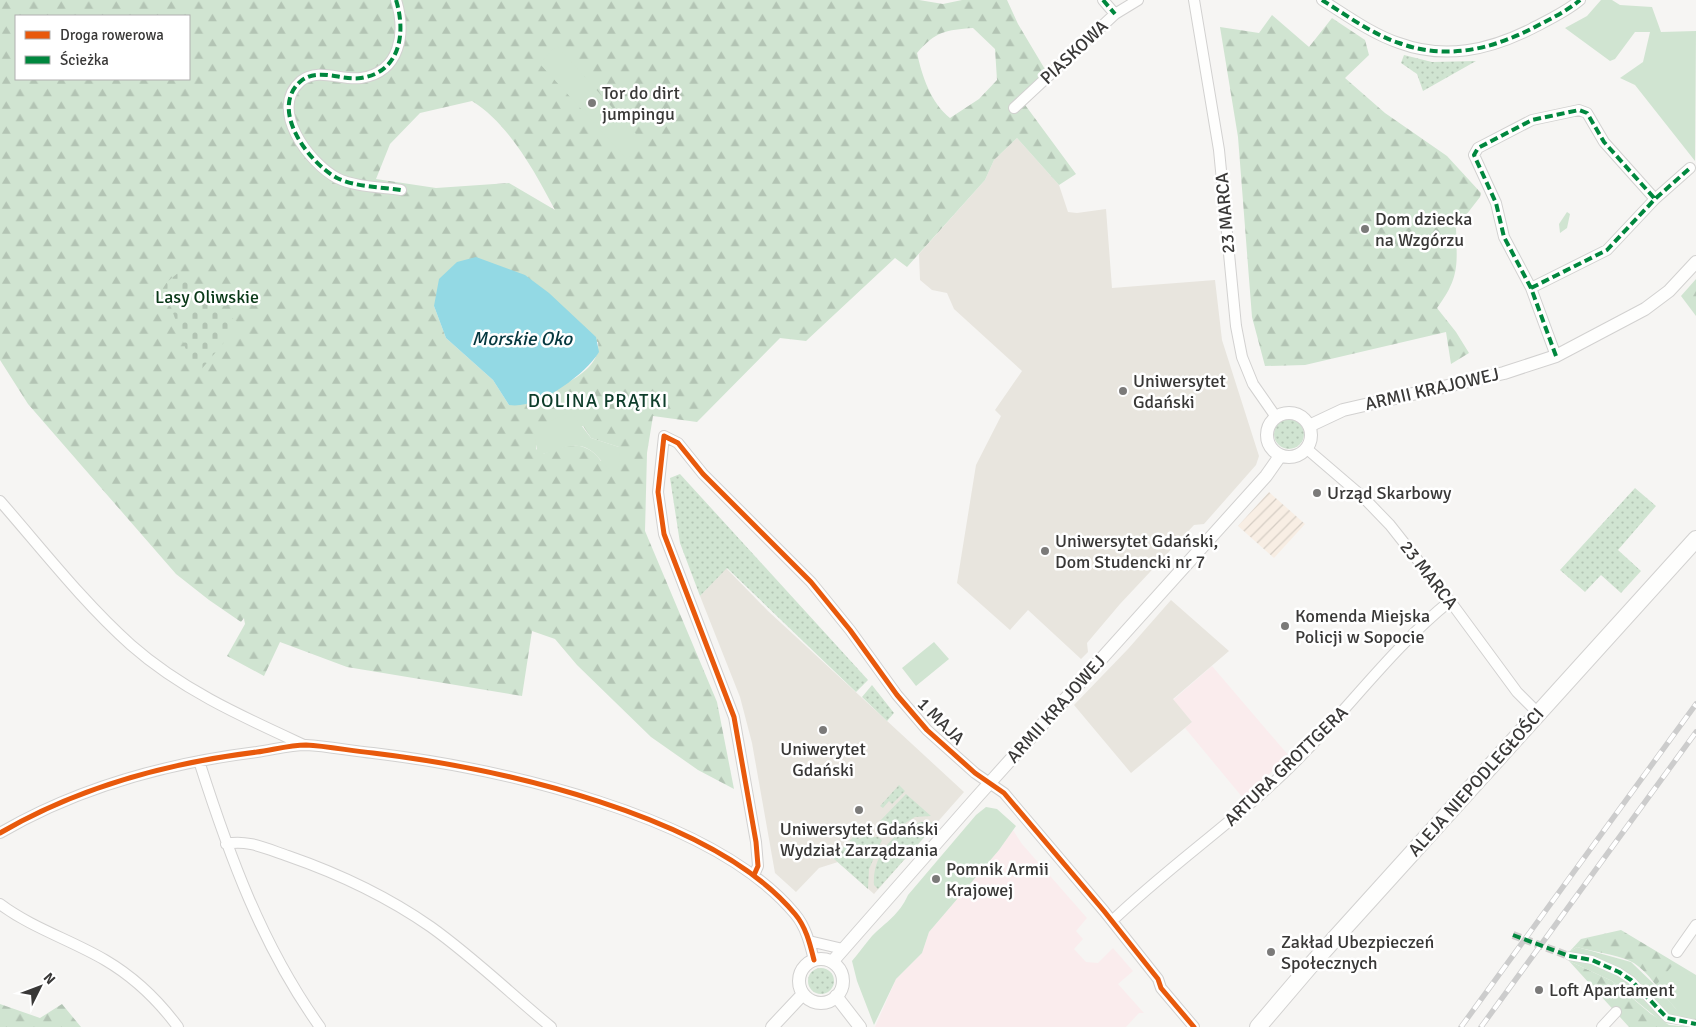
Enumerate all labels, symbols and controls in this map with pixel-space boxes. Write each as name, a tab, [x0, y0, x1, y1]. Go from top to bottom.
legend	[15, 15, 190, 80]
street label: PIASKOWA	[1036, 15, 1112, 89]
text: Droga rowerowa	[60, 26, 164, 44]
text: Ścieżka	[60, 50, 109, 69]
place label: Tor do dirt jumpingu	[602, 82, 680, 125]
marker: Tor do dirt jumpingu	[586, 97, 598, 109]
street label: 23 MARCA	[1210, 172, 1240, 254]
place label: Dom dziecka na Wzgórzu	[1375, 208, 1472, 251]
marker: Dom dziecka na Wzgórzu	[1359, 223, 1371, 235]
park label: Lasy Oliwskie	[155, 286, 259, 308]
water label: Morskie Oko	[472, 327, 573, 351]
street label: ARMII KRAJOWEJ	[1363, 363, 1501, 415]
place label: Uniwersytet Gdański	[1133, 370, 1226, 413]
marker: Uniwersytet Gdański	[1117, 385, 1129, 397]
district label: DOLINA PRĄTKI	[528, 389, 668, 413]
place label: Urząd Skarbowy	[1327, 482, 1452, 504]
marker: Urząd Skarbowy	[1311, 487, 1323, 499]
place label: Uniwersytet Gdański, Dom Studencki nr 7	[1055, 530, 1218, 573]
street label: 23 MARCA	[1395, 536, 1463, 614]
marker: Uniwersytet Gdański, Dom Studencki nr 7	[1039, 545, 1051, 557]
place label: Komenda Miejska Policji w Sopocie	[1295, 605, 1430, 648]
marker: Komenda Miejska Policji w Sopocie	[1279, 620, 1291, 632]
street label: ARMII KRAJOWEJ	[1002, 651, 1110, 767]
street label: 1 MAJA	[913, 693, 969, 749]
street label: ARTURA GROTTGERA	[1220, 701, 1352, 831]
street label: ALEJA NIEPODLEGŁOŚCI	[1403, 703, 1549, 861]
marker: Uniwerytet Gdański	[817, 724, 829, 736]
place label: Uniwerytet Gdański	[780, 738, 866, 781]
marker: Uniwersytet Gdański Wydział Zarządzania	[853, 804, 865, 816]
place label: Uniwersytet Gdański Wydział Zarządzania	[780, 818, 938, 861]
place label: Pomnik Armii Krajowej	[946, 858, 1049, 901]
marker: Pomnik Armii Krajowej	[930, 873, 942, 885]
place label: Zakład Ubezpieczeń Społecznych	[1281, 931, 1434, 974]
marker: Zakład Ubezpieczeń Społecznych	[1265, 946, 1277, 958]
north arrow	[15, 962, 65, 1012]
text: N	[40, 969, 59, 988]
place label: Loft Apartament	[1549, 979, 1674, 1001]
marker: Loft Apartament	[1533, 984, 1545, 996]

